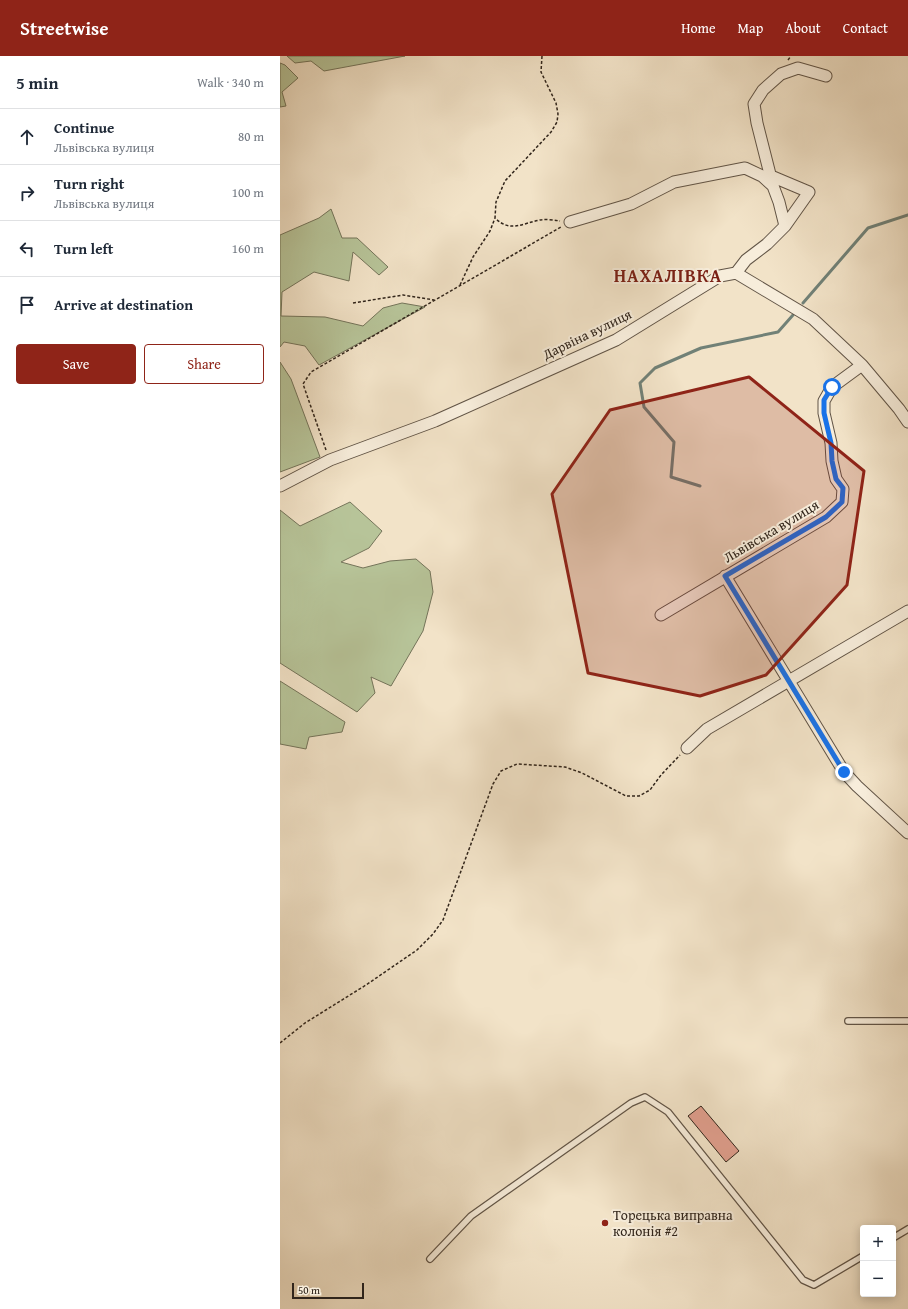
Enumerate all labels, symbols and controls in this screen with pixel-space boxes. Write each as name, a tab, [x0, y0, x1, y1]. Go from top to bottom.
text: Streetwise	[20, 14, 109, 42]
text: Home	[681, 18, 716, 38]
text: Map	[738, 18, 763, 38]
text: About	[785, 18, 821, 38]
text: Contact	[843, 18, 888, 38]
text: 5 min	[16, 70, 58, 95]
text: Walk · 340 m	[197, 73, 264, 92]
text: Continue	[54, 117, 115, 138]
icon: ahead	[16, 126, 38, 148]
text: 80 m	[238, 127, 264, 146]
text: Львівська вулиця	[54, 138, 154, 157]
text: Turn right	[54, 173, 125, 194]
icon: right	[16, 182, 38, 204]
text: 100 m	[232, 183, 264, 202]
text: Львівська вулиця	[54, 194, 154, 213]
icon: left	[16, 238, 38, 260]
text: Turn left	[54, 238, 113, 259]
text: 160 m	[232, 239, 264, 258]
district label: НАХАЛІВКА	[614, 262, 722, 289]
icon: arrive	[16, 294, 38, 316]
text: Arrive at destination	[54, 294, 193, 315]
street label: Дарвіна вулиця	[538, 304, 635, 365]
button: Save	[16, 344, 136, 384]
button: Share	[144, 344, 264, 384]
route start	[823, 378, 841, 396]
street label: Львівська вулиця	[720, 495, 822, 567]
route end	[835, 763, 853, 781]
place label: Торецька виправна колонія #2	[613, 1205, 733, 1241]
marker: Торецька виправна колонія #2	[600, 1218, 610, 1228]
map controls	[860, 1225, 896, 1297]
button: +	[860, 1225, 896, 1261]
button: −	[860, 1261, 896, 1297]
scale bar	[292, 1281, 364, 1300]
text: 50 m	[298, 1282, 320, 1298]

